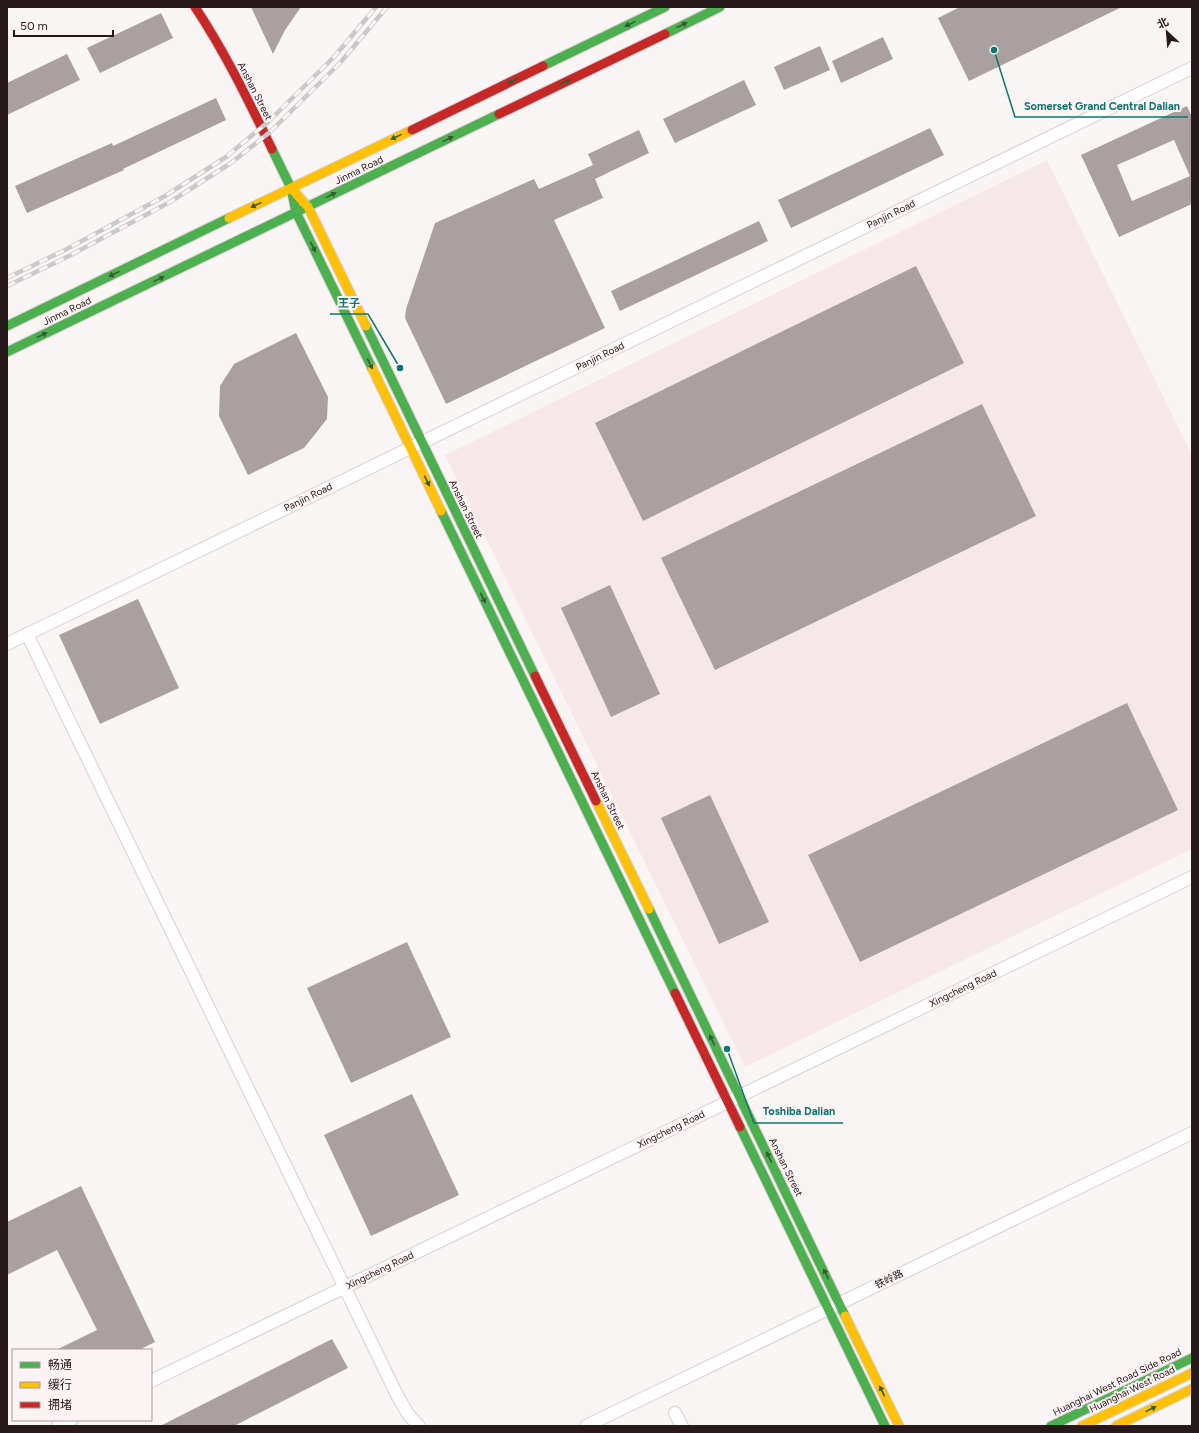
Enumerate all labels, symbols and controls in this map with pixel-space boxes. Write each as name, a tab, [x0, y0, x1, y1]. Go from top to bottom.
scale bar	[14, 12, 113, 38]
north arrow	[1147, 12, 1187, 52]
text: 北	[1155, 15, 1171, 32]
text: 50 m	[20, 19, 48, 33]
one-way arrow	[624, 21, 636, 27]
one-way arrow	[676, 22, 688, 28]
street label: Anshan Street	[235, 60, 275, 123]
one-way arrow	[507, 78, 519, 84]
one-way arrow	[559, 79, 571, 85]
callout: Somerset Grand Central Dalian	[1015, 94, 1188, 117]
text: Somerset Grand Central Dalian	[1024, 100, 1180, 113]
one-way arrow	[390, 134, 402, 140]
one-way arrow	[442, 136, 454, 142]
street label: Jinma Road	[333, 153, 385, 187]
one-way arrow	[325, 192, 337, 198]
street label: Panjin Road	[865, 197, 918, 231]
one-way arrow	[250, 202, 262, 208]
one-way arrow	[310, 242, 316, 253]
one-way arrow	[108, 271, 119, 277]
one-way arrow	[153, 275, 165, 282]
callout: 王子	[330, 291, 368, 314]
street label: Jinma Road	[41, 294, 93, 328]
text: 王子	[338, 297, 360, 310]
one-way arrow	[36, 332, 48, 338]
street label: Panjin Road	[574, 339, 627, 373]
one-way arrow	[367, 359, 373, 370]
one-way arrow	[423, 476, 430, 487]
street label: Anshan Street	[446, 478, 486, 541]
street label: Panjin Road	[282, 480, 335, 514]
one-way arrow	[480, 593, 486, 604]
street label: Anshan Street	[588, 769, 628, 832]
street label: Xingcheng Road	[927, 966, 999, 1010]
one-way arrow	[709, 1034, 715, 1046]
callout: Toshiba Dalian	[754, 1100, 843, 1123]
text: Toshiba Dalian	[763, 1105, 835, 1118]
street label: Xingcheng Road	[635, 1107, 707, 1151]
street label: Anshan Street	[766, 1136, 806, 1199]
one-way arrow	[766, 1151, 772, 1163]
street label: Xingcheng Road	[344, 1248, 416, 1292]
street label: 铁岭路	[873, 1267, 905, 1291]
one-way arrow	[823, 1268, 829, 1280]
street label: Huanghai West Road Side Road	[1051, 1346, 1183, 1418]
legend	[12, 1349, 152, 1421]
text: 畅通	[48, 1358, 72, 1372]
street label: Huanghai West Road	[1087, 1363, 1177, 1415]
text: 缓行	[48, 1378, 72, 1392]
one-way arrow	[879, 1385, 885, 1397]
text: 拥堵	[48, 1398, 72, 1412]
one-way arrow	[1145, 1406, 1157, 1412]

